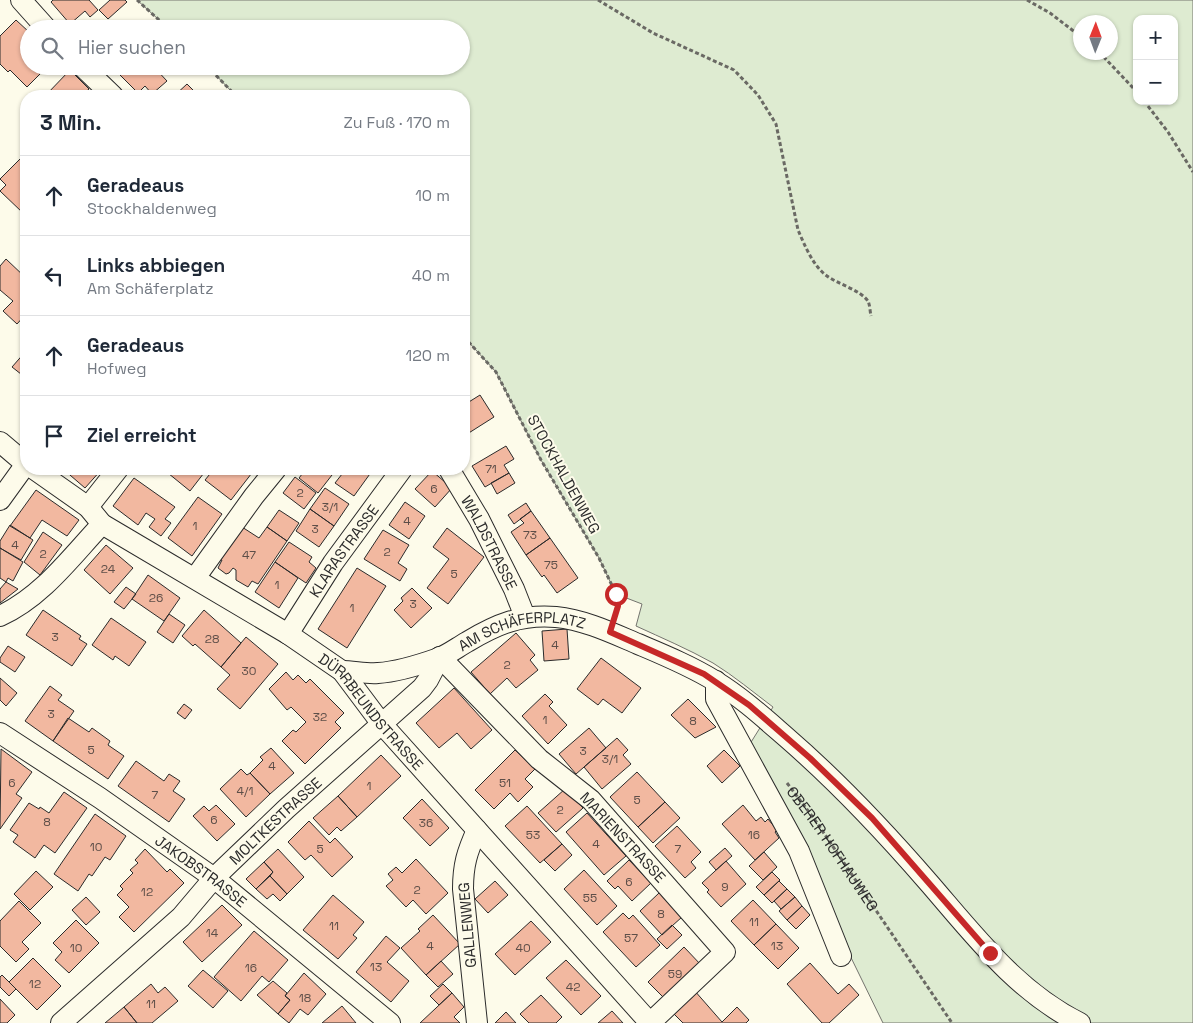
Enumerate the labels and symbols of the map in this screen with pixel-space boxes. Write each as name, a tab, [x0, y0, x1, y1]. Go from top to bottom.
north arrow	[1073, 15, 1118, 60]
street label: STOCKHALDENWEG	[523, 411, 605, 537]
house number: 71	[485, 461, 497, 477]
house number: 6	[430, 481, 438, 497]
house number: 2	[296, 485, 304, 501]
street label: WALDSTRASSE	[457, 492, 522, 593]
house number: 3/1	[322, 499, 338, 515]
street label: KLARASTRASSE	[304, 501, 382, 601]
house number: 4	[403, 513, 411, 529]
house number: 1	[192, 518, 198, 534]
house number: 3	[311, 521, 319, 537]
house number: 73	[523, 527, 537, 543]
house number: 4	[11, 537, 19, 553]
house number: 2	[383, 544, 391, 560]
house number: 2	[39, 546, 47, 562]
house number: 47	[242, 547, 256, 563]
house number: 75	[544, 557, 558, 573]
house number: 24	[101, 561, 116, 577]
house number: 5	[450, 566, 458, 582]
house number: 1	[274, 577, 280, 593]
route start	[605, 583, 628, 606]
house number: 26	[149, 590, 163, 606]
house number: 3	[409, 596, 417, 612]
house number: 1	[349, 600, 355, 616]
street label: AM SCHÄFERPLATZ	[454, 607, 588, 655]
house number: 3	[51, 629, 59, 645]
house number: 28	[205, 631, 219, 647]
house number: 4	[551, 637, 559, 653]
street label: DÜRRBEUNDSTRASSE	[315, 649, 428, 774]
house number: 2	[503, 657, 511, 673]
house number: 30	[242, 663, 256, 679]
house number: 3	[47, 706, 55, 722]
house number: 32	[313, 709, 327, 725]
house number: 1	[542, 712, 548, 728]
house number: 8	[689, 713, 697, 729]
house number: 5	[87, 742, 95, 758]
house number: 3	[579, 743, 587, 759]
house number: 3/1	[602, 751, 618, 767]
house number: 4	[268, 758, 276, 774]
street label: MOLTKESTRASSE	[225, 773, 325, 868]
house number: 6	[8, 775, 16, 791]
house number: 51	[499, 775, 511, 791]
house number: 1	[366, 778, 372, 794]
street label: OBERER HOFHAUWEG	[783, 782, 883, 914]
house number: 4/1	[237, 783, 253, 799]
house number: 7	[152, 787, 159, 803]
street label: MARIENSTRASSE	[576, 788, 670, 886]
house number: 5	[633, 792, 641, 808]
house number: 2	[556, 802, 564, 818]
house number: 6	[210, 812, 218, 828]
house number: 8	[43, 814, 51, 830]
house number: 36	[419, 815, 433, 831]
house number: 53	[526, 827, 540, 843]
house number: 16	[748, 827, 760, 843]
street label: JAKOBSTRASSE	[152, 830, 251, 911]
house number: 4	[592, 836, 600, 852]
house number: 10	[90, 839, 102, 855]
house number: 5	[316, 841, 324, 857]
house number: 7	[675, 841, 682, 857]
house number: 6	[625, 874, 633, 890]
house number: 9	[721, 879, 729, 895]
house number: 2	[413, 882, 421, 898]
street label: GALLENWEG	[454, 882, 480, 968]
house number: 12	[141, 884, 153, 900]
house number: 55	[583, 890, 597, 906]
house number: 8	[657, 906, 665, 922]
house number: 11	[749, 914, 759, 930]
house number: 11	[329, 918, 339, 934]
house number: 14	[206, 925, 219, 941]
house number: 57	[624, 930, 638, 946]
house number: 4	[426, 938, 434, 954]
house number: 13	[771, 938, 783, 954]
house number: 10	[70, 940, 82, 956]
house number: 40	[515, 940, 531, 956]
route end	[979, 942, 1002, 965]
house number: 13	[370, 959, 382, 975]
house number: 16	[245, 960, 257, 976]
house number: 59	[668, 966, 682, 982]
house number: 12	[29, 976, 41, 992]
house number: 42	[566, 979, 580, 995]
house number: 18	[299, 990, 311, 1006]
house number: 11	[146, 996, 156, 1012]

